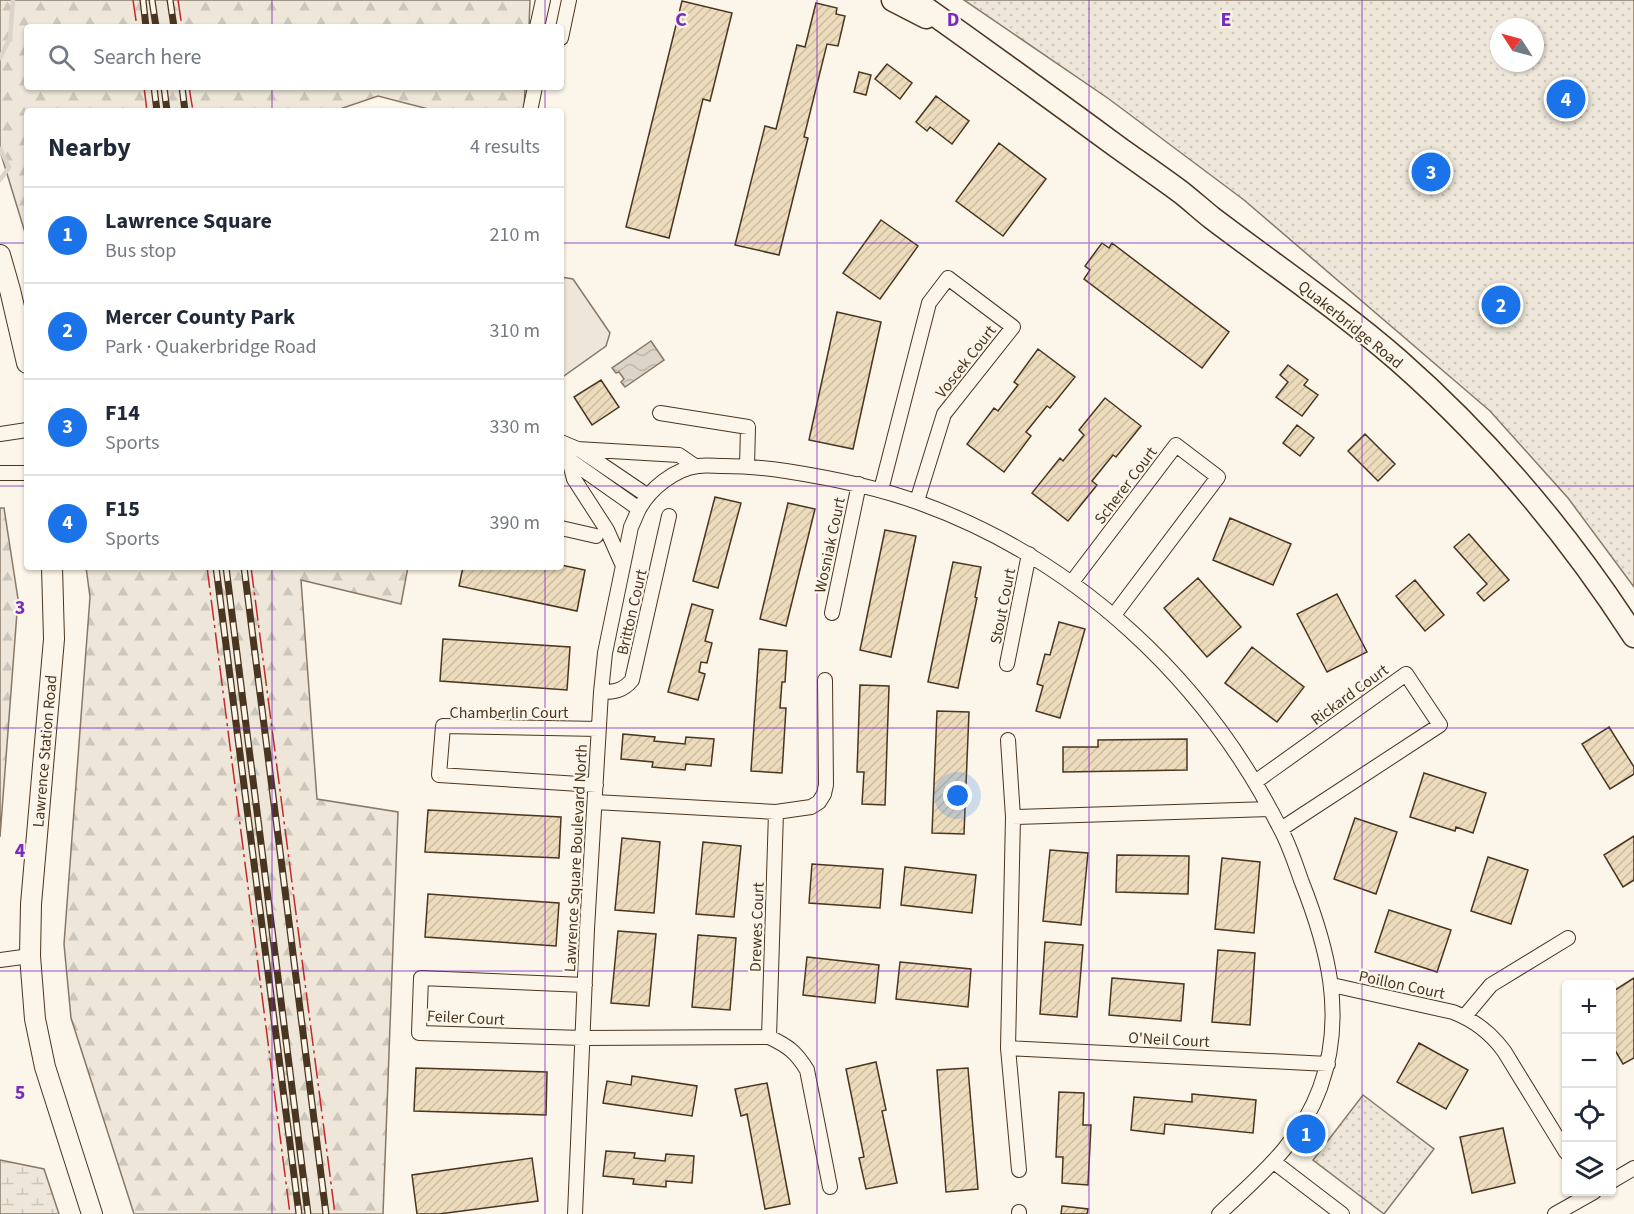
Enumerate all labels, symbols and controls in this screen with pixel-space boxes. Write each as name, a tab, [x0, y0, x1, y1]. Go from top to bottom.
text: C	[675, 6, 687, 34]
text: D	[947, 6, 959, 34]
text: E	[1221, 6, 1231, 34]
north arrow	[1490, 18, 1544, 72]
search box	[24, 24, 564, 90]
icon: search	[45, 41, 78, 74]
text: Search here	[93, 41, 201, 73]
pin: 4	[1546, 76, 1586, 122]
text: Nearby	[48, 129, 131, 166]
text: 4 results	[470, 133, 540, 161]
pin: 3	[1412, 150, 1450, 195]
text: Lawrence Square	[105, 205, 272, 237]
text: 1	[62, 221, 73, 249]
text: 210 m	[490, 221, 540, 249]
text: Bus stop	[105, 237, 176, 265]
street label: Quakerbridge Road	[1293, 276, 1407, 374]
pin: 2	[1482, 282, 1520, 328]
text: Mercer County Park	[105, 301, 295, 333]
text: 2	[62, 317, 73, 345]
text: 310 m	[490, 317, 540, 345]
street label: Voscek Court	[930, 320, 1002, 403]
text: Park · Quakerbridge Road	[105, 333, 317, 361]
text: F14	[105, 397, 140, 429]
text: 3	[62, 413, 73, 441]
text: 330 m	[490, 413, 540, 441]
text: Sports	[105, 429, 160, 457]
street label: Scherer Court	[1089, 442, 1163, 529]
text: F15	[105, 493, 140, 525]
street label: Wosniak Court	[809, 495, 851, 595]
text: 4	[62, 509, 73, 537]
text: 390 m	[490, 509, 540, 537]
text: Sports	[105, 525, 160, 553]
street label: Stout Court	[985, 566, 1021, 646]
street label: Britton Court	[611, 567, 653, 657]
text: 3	[15, 594, 25, 622]
street label: Rickard Court	[1306, 659, 1393, 730]
street label: Lawrence Station Road	[27, 674, 63, 828]
street label: Chamberlin Court	[450, 702, 569, 724]
street label: Lawrence Square Boulevard North	[559, 743, 593, 973]
your location	[943, 781, 972, 810]
text: 4	[15, 837, 26, 865]
street label: Drewes Court	[744, 881, 770, 972]
street label: Poillon Court	[1357, 965, 1447, 1005]
map controls	[1562, 980, 1616, 1196]
button: +	[1562, 980, 1616, 1034]
street label: Feiler Court	[427, 1005, 506, 1031]
street label: O'Neil Court	[1128, 1027, 1211, 1053]
button: −	[1562, 1034, 1616, 1088]
text: 5	[15, 1079, 25, 1107]
button: locate	[1562, 1088, 1616, 1142]
pin: 1	[1286, 1112, 1326, 1156]
button: layers	[1562, 1142, 1616, 1196]

